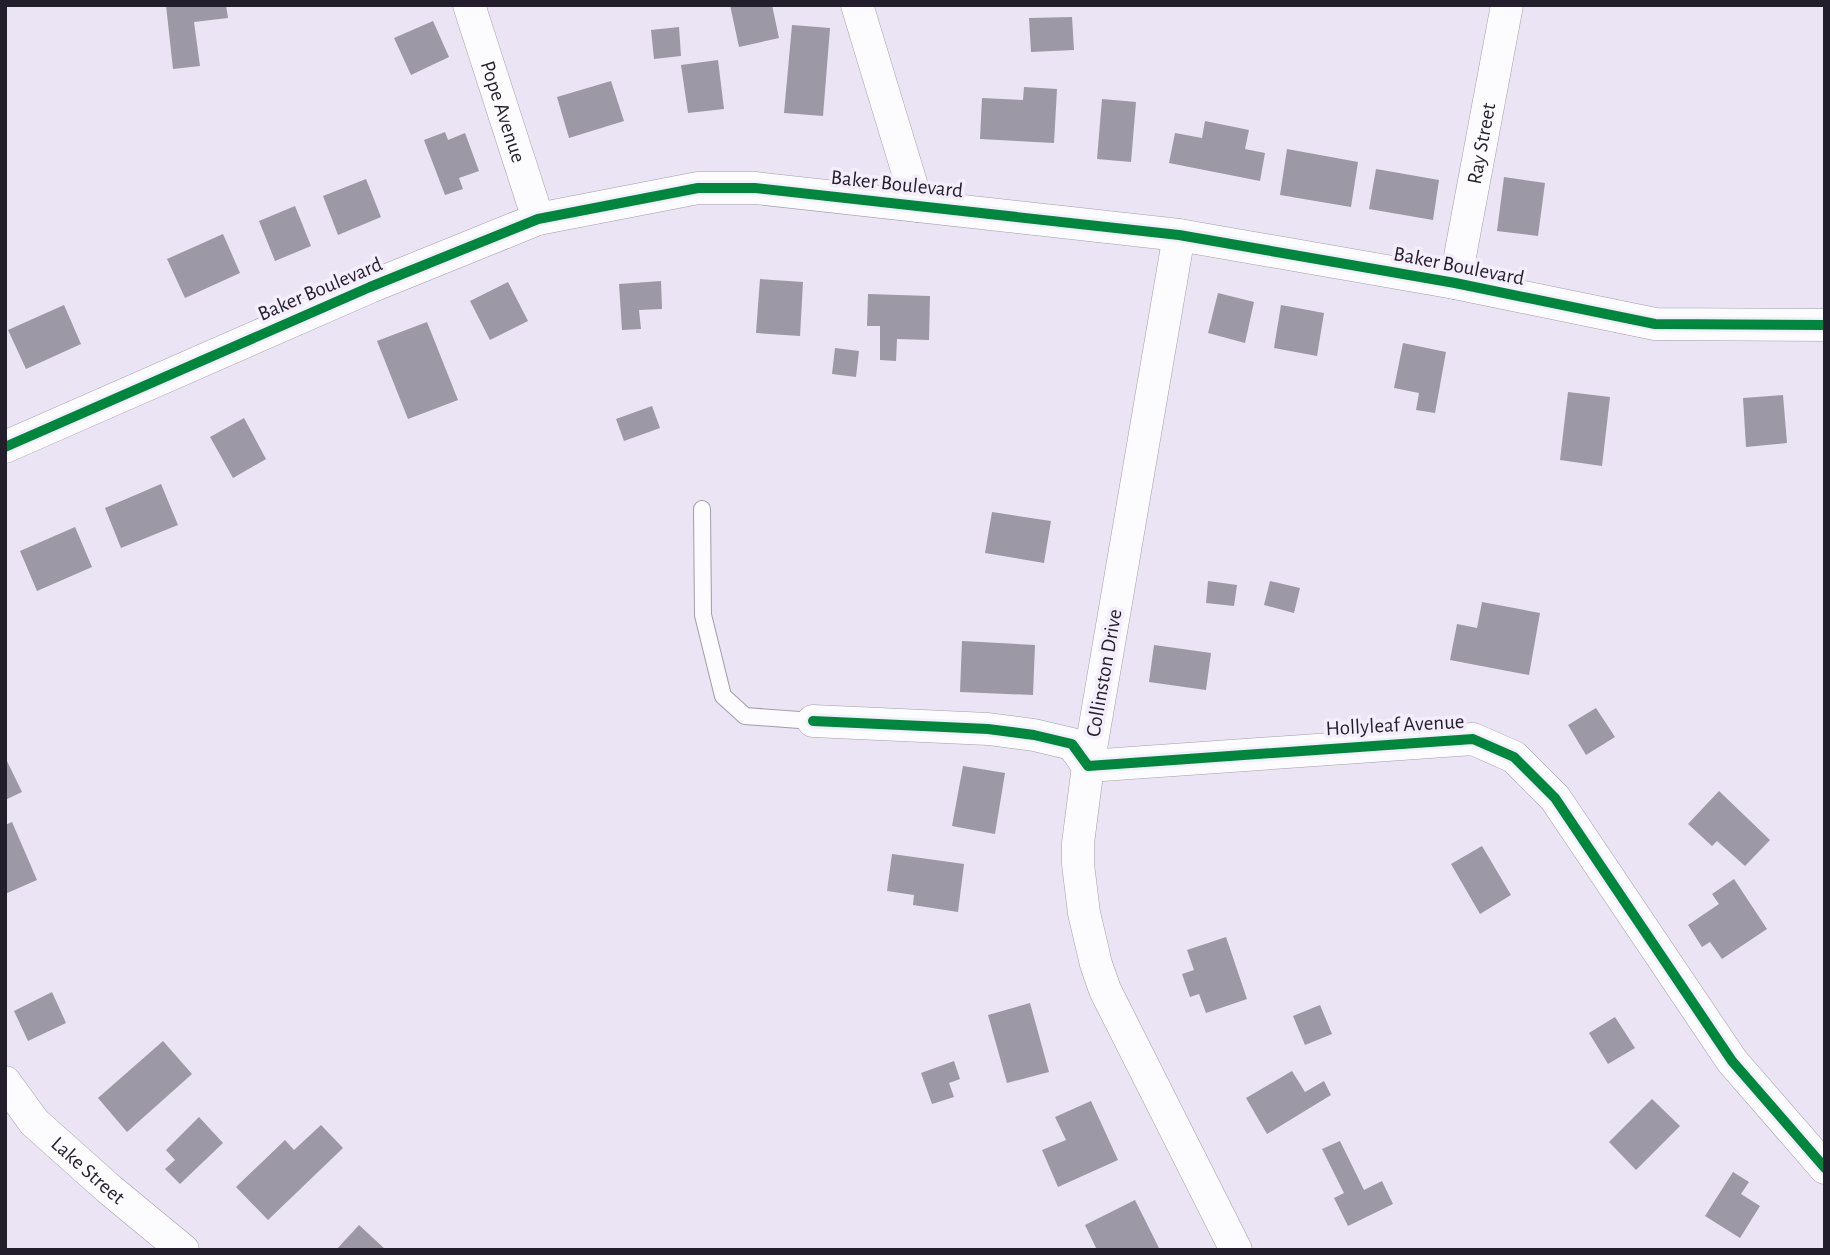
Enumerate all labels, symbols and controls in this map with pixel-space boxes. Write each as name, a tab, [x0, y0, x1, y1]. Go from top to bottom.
street label: Pope Avenue	[477, 58, 530, 165]
street label: Ray Street	[1463, 101, 1499, 186]
street label: Baker Boulevard	[830, 167, 964, 201]
street label: Baker Boulevard	[1392, 243, 1526, 289]
street label: Baker Boulevard	[255, 253, 385, 325]
street label: Collinston Drive	[1082, 607, 1126, 739]
street label: Hollyleaf Avenue	[1325, 711, 1465, 739]
street label: Lake Street	[47, 1132, 129, 1208]

